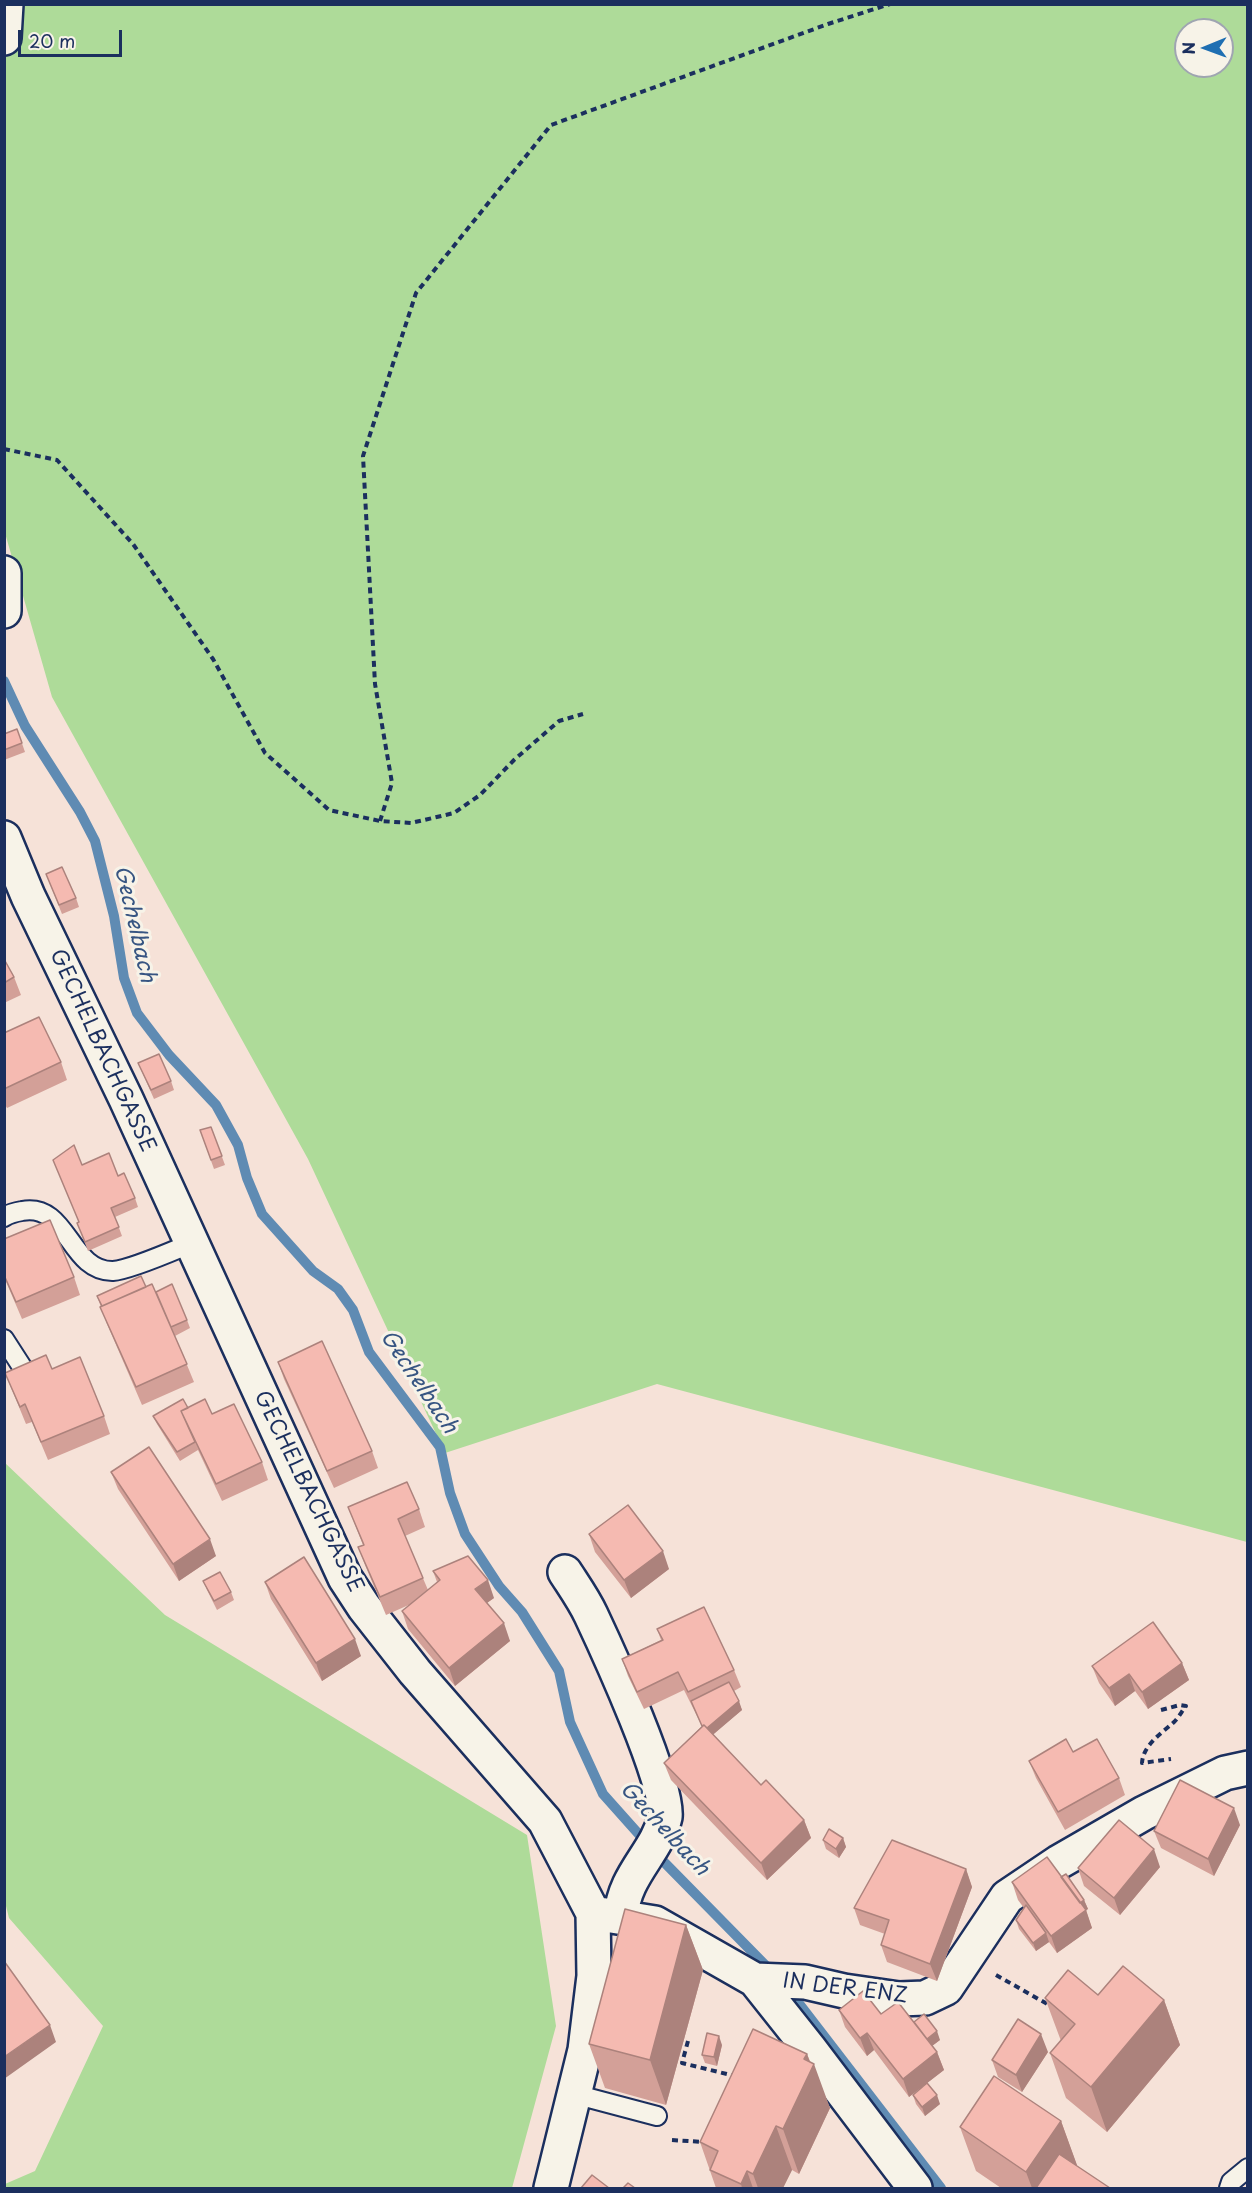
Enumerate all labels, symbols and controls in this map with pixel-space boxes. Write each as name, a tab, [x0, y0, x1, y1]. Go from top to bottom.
scale bar	[21, 18, 124, 56]
north arrow	[1174, 18, 1234, 78]
text: 20 m	[29, 27, 75, 54]
text: N	[1176, 42, 1200, 55]
water label: Gechelbach	[108, 863, 160, 985]
street label: GECHELBACHGASSE	[44, 945, 160, 1157]
water label: Gechelbach	[374, 1325, 462, 1439]
street label: GECHELBACHGASSE	[248, 1387, 368, 1597]
water label: Gechelbach	[614, 1776, 714, 1882]
street label: IN DER ENZ	[781, 1969, 909, 2009]

